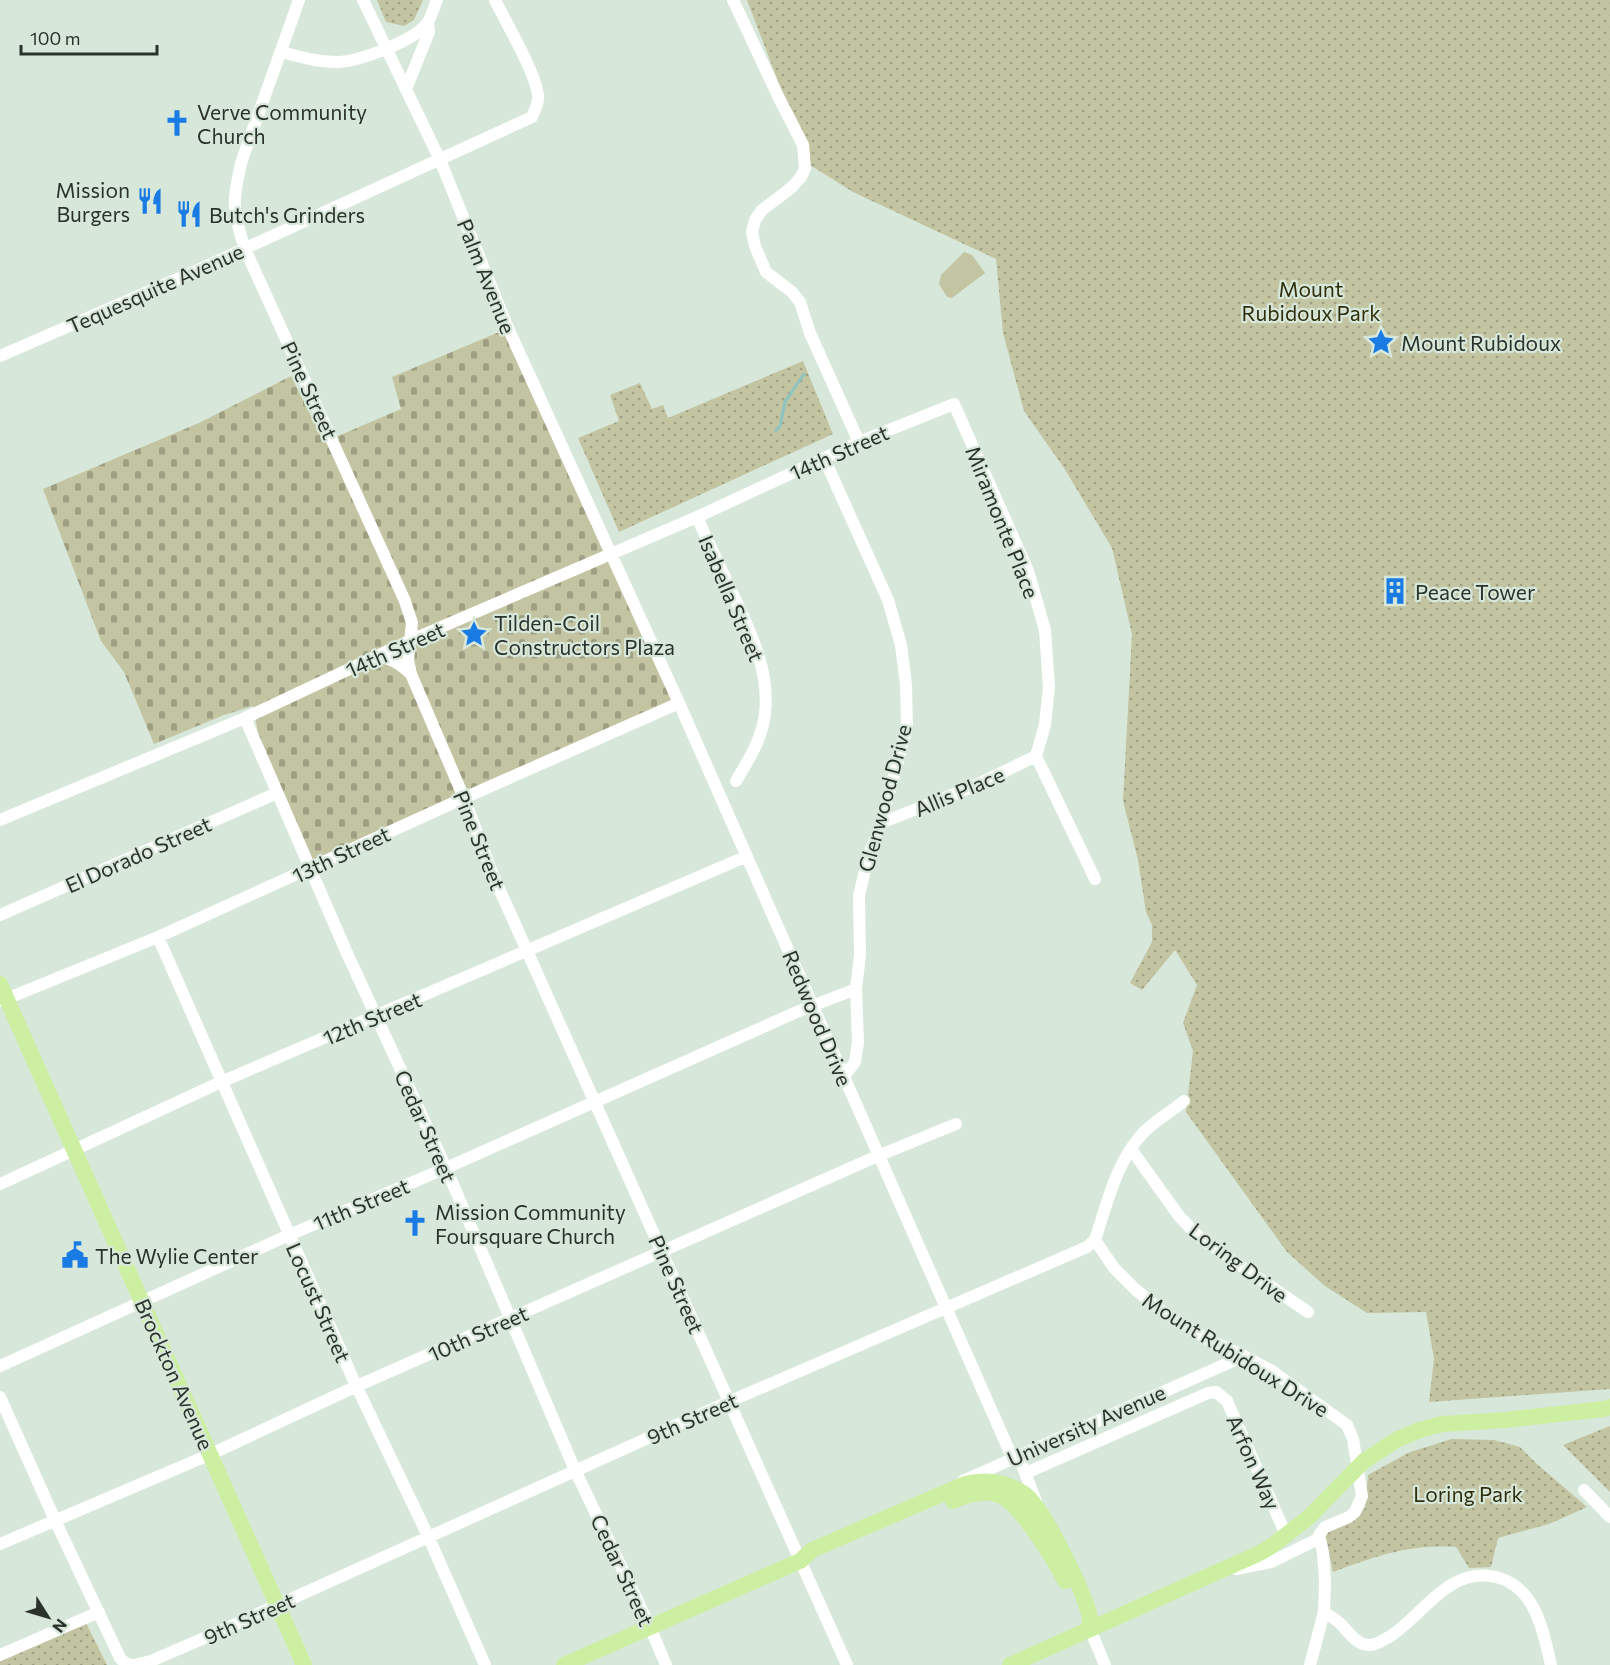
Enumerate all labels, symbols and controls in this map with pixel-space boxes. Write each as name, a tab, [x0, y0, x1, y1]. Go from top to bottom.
scale bar	[21, 18, 158, 56]
text: 100 m	[30, 27, 80, 49]
place label: Verve Community Church	[197, 99, 367, 148]
church icon: Verve Community Church	[162, 108, 192, 138]
place label: Mission Burgers	[55, 177, 130, 226]
restaurant icon: Mission Burgers	[135, 186, 165, 216]
restaurant icon: Butch's Grinders	[174, 199, 204, 229]
place label: Butch's Grinders	[209, 202, 365, 227]
street label: Palm Avenue	[453, 215, 521, 337]
street label: Tequesquite Avenue	[63, 238, 247, 338]
park label: Mount Rubidoux Park	[1241, 276, 1381, 325]
place icon: Mount Rubidoux	[1366, 327, 1396, 357]
place label: Mount Rubidoux	[1401, 330, 1561, 355]
street label: Pine Street	[276, 337, 344, 443]
street label: 14th Street	[786, 419, 892, 485]
street label: Miramonte Place	[961, 442, 1045, 602]
street label: Isabella Street	[694, 531, 770, 665]
building icon: Peace Tower	[1380, 576, 1410, 606]
place label: Peace Tower	[1415, 579, 1535, 604]
place label: Tilden-Coil Constructors Plaza	[494, 610, 675, 659]
street label: 14th Street	[342, 616, 448, 682]
place icon: Tilden-Coil Constructors Plaza	[459, 619, 489, 649]
street label: Glenwood Drive	[852, 721, 916, 875]
street label: Allis Place	[910, 761, 1008, 821]
street label: Pine Street	[449, 787, 511, 893]
street label: El Dorado Street	[61, 811, 215, 897]
street label: 13th Street	[288, 820, 394, 888]
street label: Redwood Drive	[778, 946, 858, 1090]
street label: 12th Street	[319, 986, 425, 1050]
street label: Cedar Street	[390, 1066, 462, 1186]
street label: 11th Street	[309, 1173, 413, 1235]
place label: Mission Community Foursquare Church	[435, 1199, 626, 1248]
church icon: Mission Community Foursquare Church	[400, 1208, 430, 1238]
street label: Loring Drive	[1185, 1217, 1293, 1307]
street label: Pine Street	[644, 1231, 710, 1337]
street label: Locust Street	[282, 1238, 356, 1366]
public building icon: The Wylie Center	[60, 1240, 90, 1270]
place label: The Wylie Center	[95, 1243, 258, 1268]
street label: Mount Rubidoux Drive	[1138, 1286, 1334, 1422]
street label: Brockton Avenue	[130, 1294, 220, 1454]
street label: 10th Street	[424, 1300, 532, 1366]
street label: University Avenue	[1003, 1379, 1169, 1471]
street label: 9th Street	[643, 1387, 741, 1449]
street label: Arfon Way	[1222, 1411, 1286, 1513]
park label: Loring Park	[1413, 1481, 1523, 1506]
street label: Cedar Street	[586, 1510, 660, 1630]
north arrow	[18, 1587, 78, 1647]
street label: 9th Street	[200, 1587, 298, 1649]
text: N	[49, 1616, 72, 1637]

